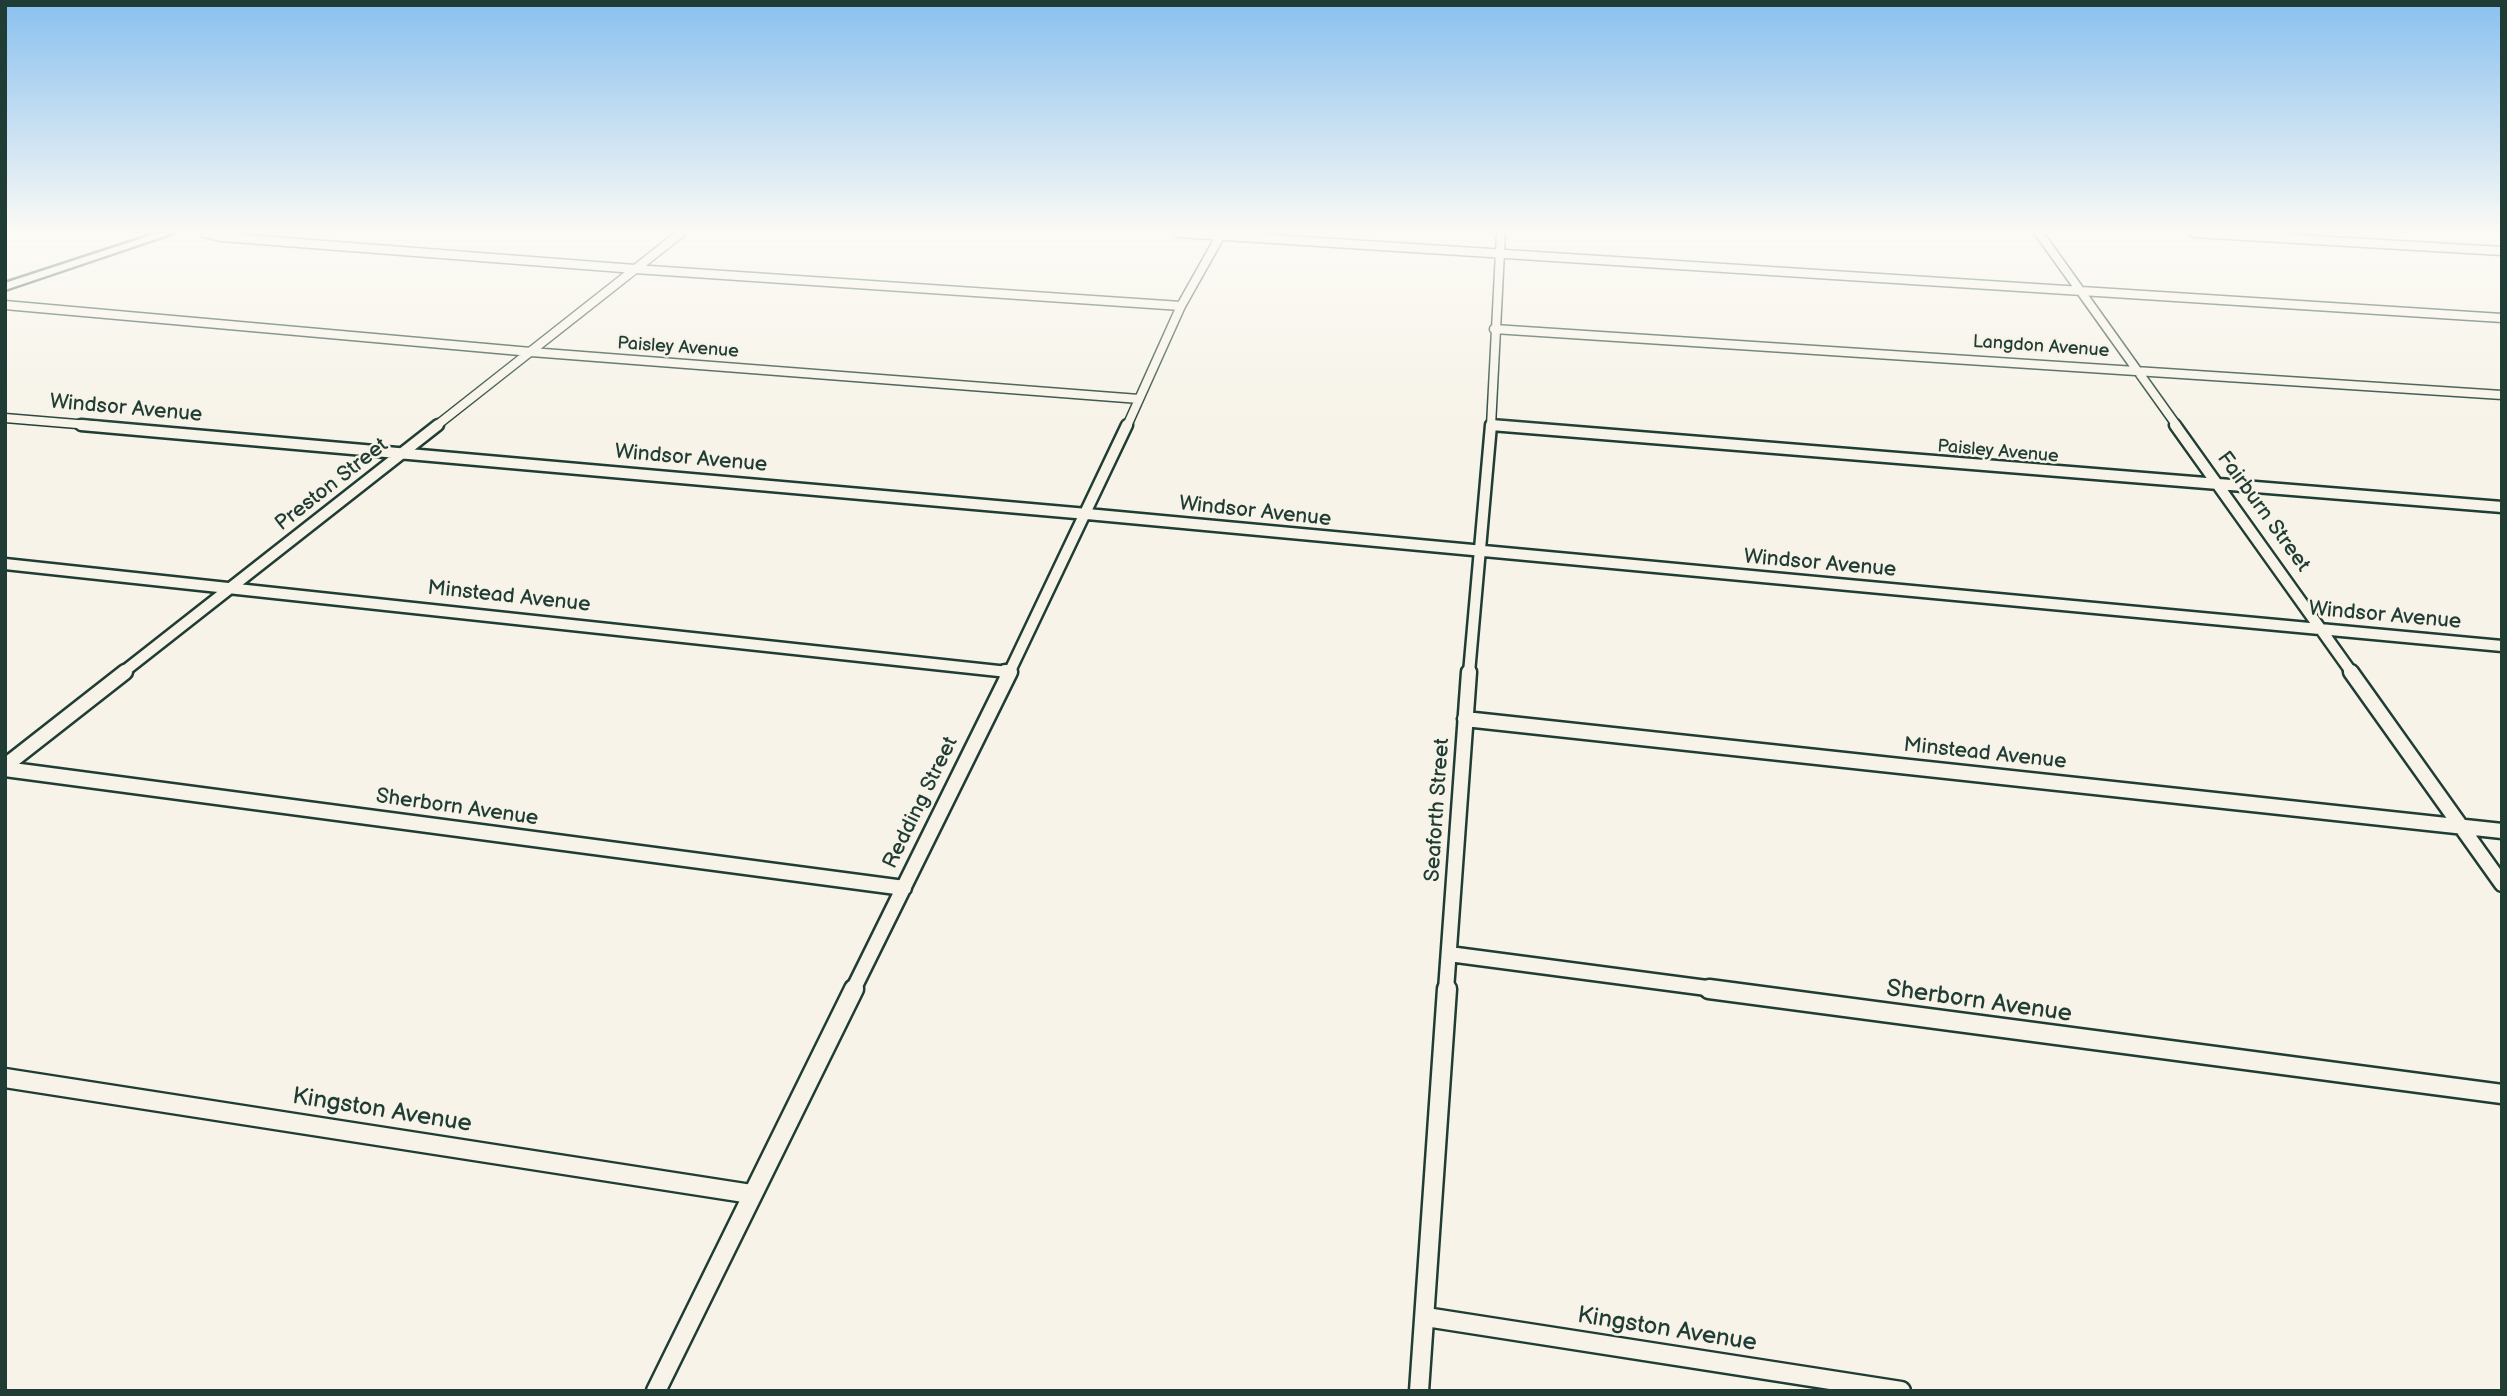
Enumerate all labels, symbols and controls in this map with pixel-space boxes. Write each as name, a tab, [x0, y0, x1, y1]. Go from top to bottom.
street label: Langdon Avenue	[1972, 331, 2110, 363]
street label: Paisley Avenue	[617, 333, 739, 363]
street label: Windsor Avenue	[49, 390, 203, 428]
street label: Preston Street	[271, 433, 393, 537]
street label: Paisley Avenue	[1936, 436, 2060, 468]
street label: Windsor Avenue	[614, 440, 768, 478]
street label: Fairburn Street	[2211, 447, 2315, 577]
street label: Windsor Avenue	[1178, 491, 1332, 533]
street label: Windsor Avenue	[1743, 545, 1897, 583]
street label: Minstead Avenue	[426, 576, 592, 618]
street label: Windsor Avenue	[2308, 597, 2462, 635]
street label: Redding Street	[878, 733, 964, 873]
street label: Minstead Avenue	[1902, 733, 2068, 775]
street label: Seaforth Street	[1420, 737, 1456, 883]
street label: Sherborn Avenue	[374, 784, 540, 832]
street label: Sherborn Avenue	[1884, 975, 2074, 1029]
street label: Kingston Avenue	[290, 1083, 474, 1139]
street label: Kingston Avenue	[1575, 1302, 1759, 1358]

